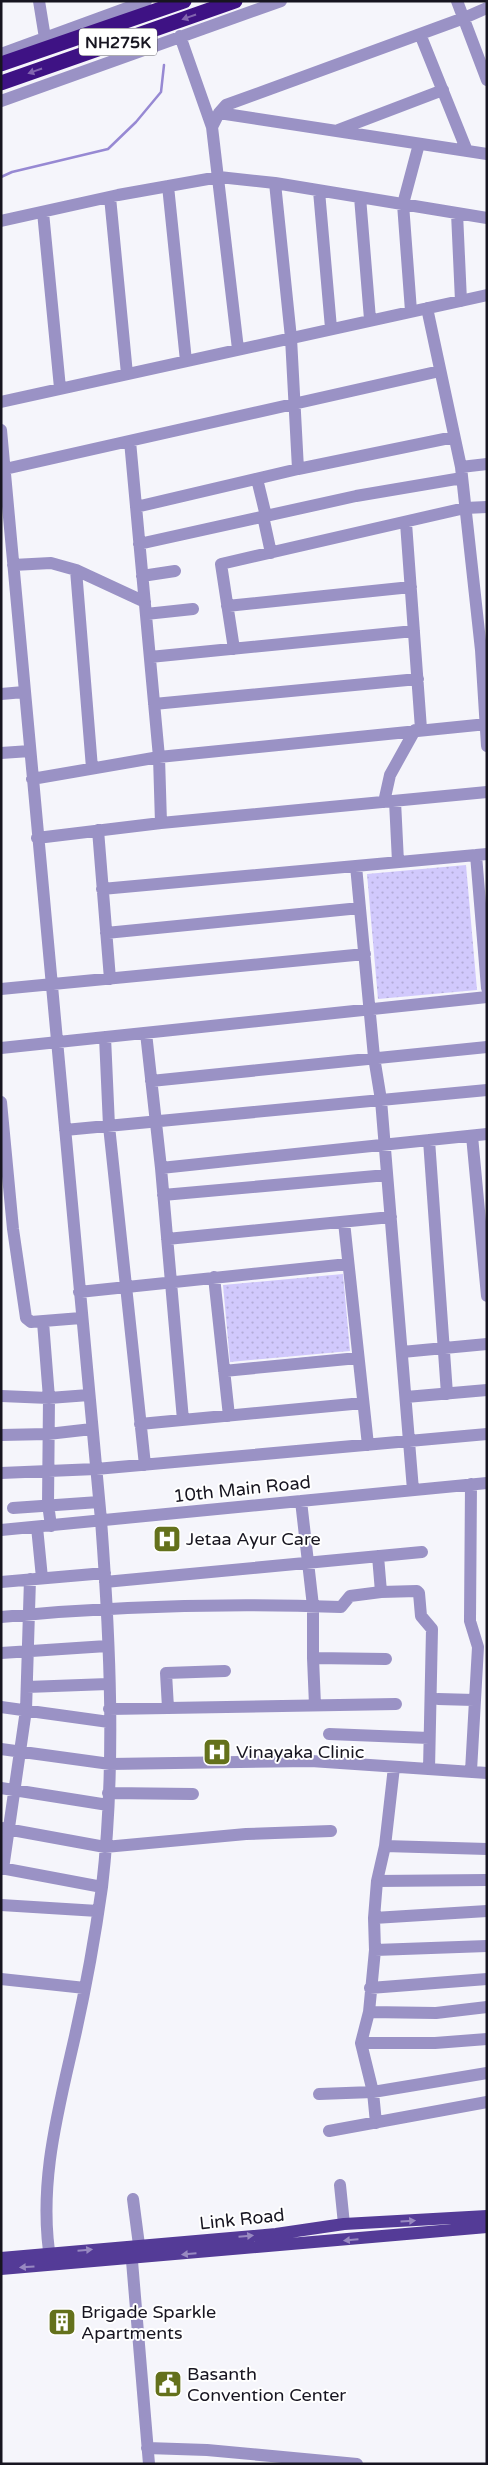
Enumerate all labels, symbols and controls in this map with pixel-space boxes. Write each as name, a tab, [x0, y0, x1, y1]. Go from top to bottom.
one-way arrow	[181, 14, 196, 21]
road number: NH275K	[79, 28, 157, 56]
one-way arrow	[27, 67, 42, 75]
street label: 10th Main Road	[172, 1471, 312, 1507]
hospital icon: Jetaa Ayur Care	[152, 1524, 182, 1554]
place label: Jetaa Ayur Care	[186, 1528, 321, 1550]
hospital icon: Vinayaka Clinic	[202, 1737, 232, 1767]
place label: Vinayaka Clinic	[236, 1741, 364, 1763]
street label: Link Road	[198, 2204, 286, 2234]
one-way arrow	[400, 2216, 416, 2224]
one-way arrow	[239, 2232, 255, 2240]
one-way arrow	[343, 2236, 359, 2244]
one-way arrow	[77, 2246, 93, 2254]
one-way arrow	[181, 2250, 197, 2258]
one-way arrow	[19, 2263, 35, 2271]
place label: Brigade Sparkle Apartments	[81, 2301, 216, 2344]
building icon: Brigade Sparkle Apartments	[47, 2307, 77, 2337]
place label: Basanth Convention Center	[187, 2363, 346, 2406]
public building icon: Basanth Convention Center	[153, 2369, 183, 2399]

